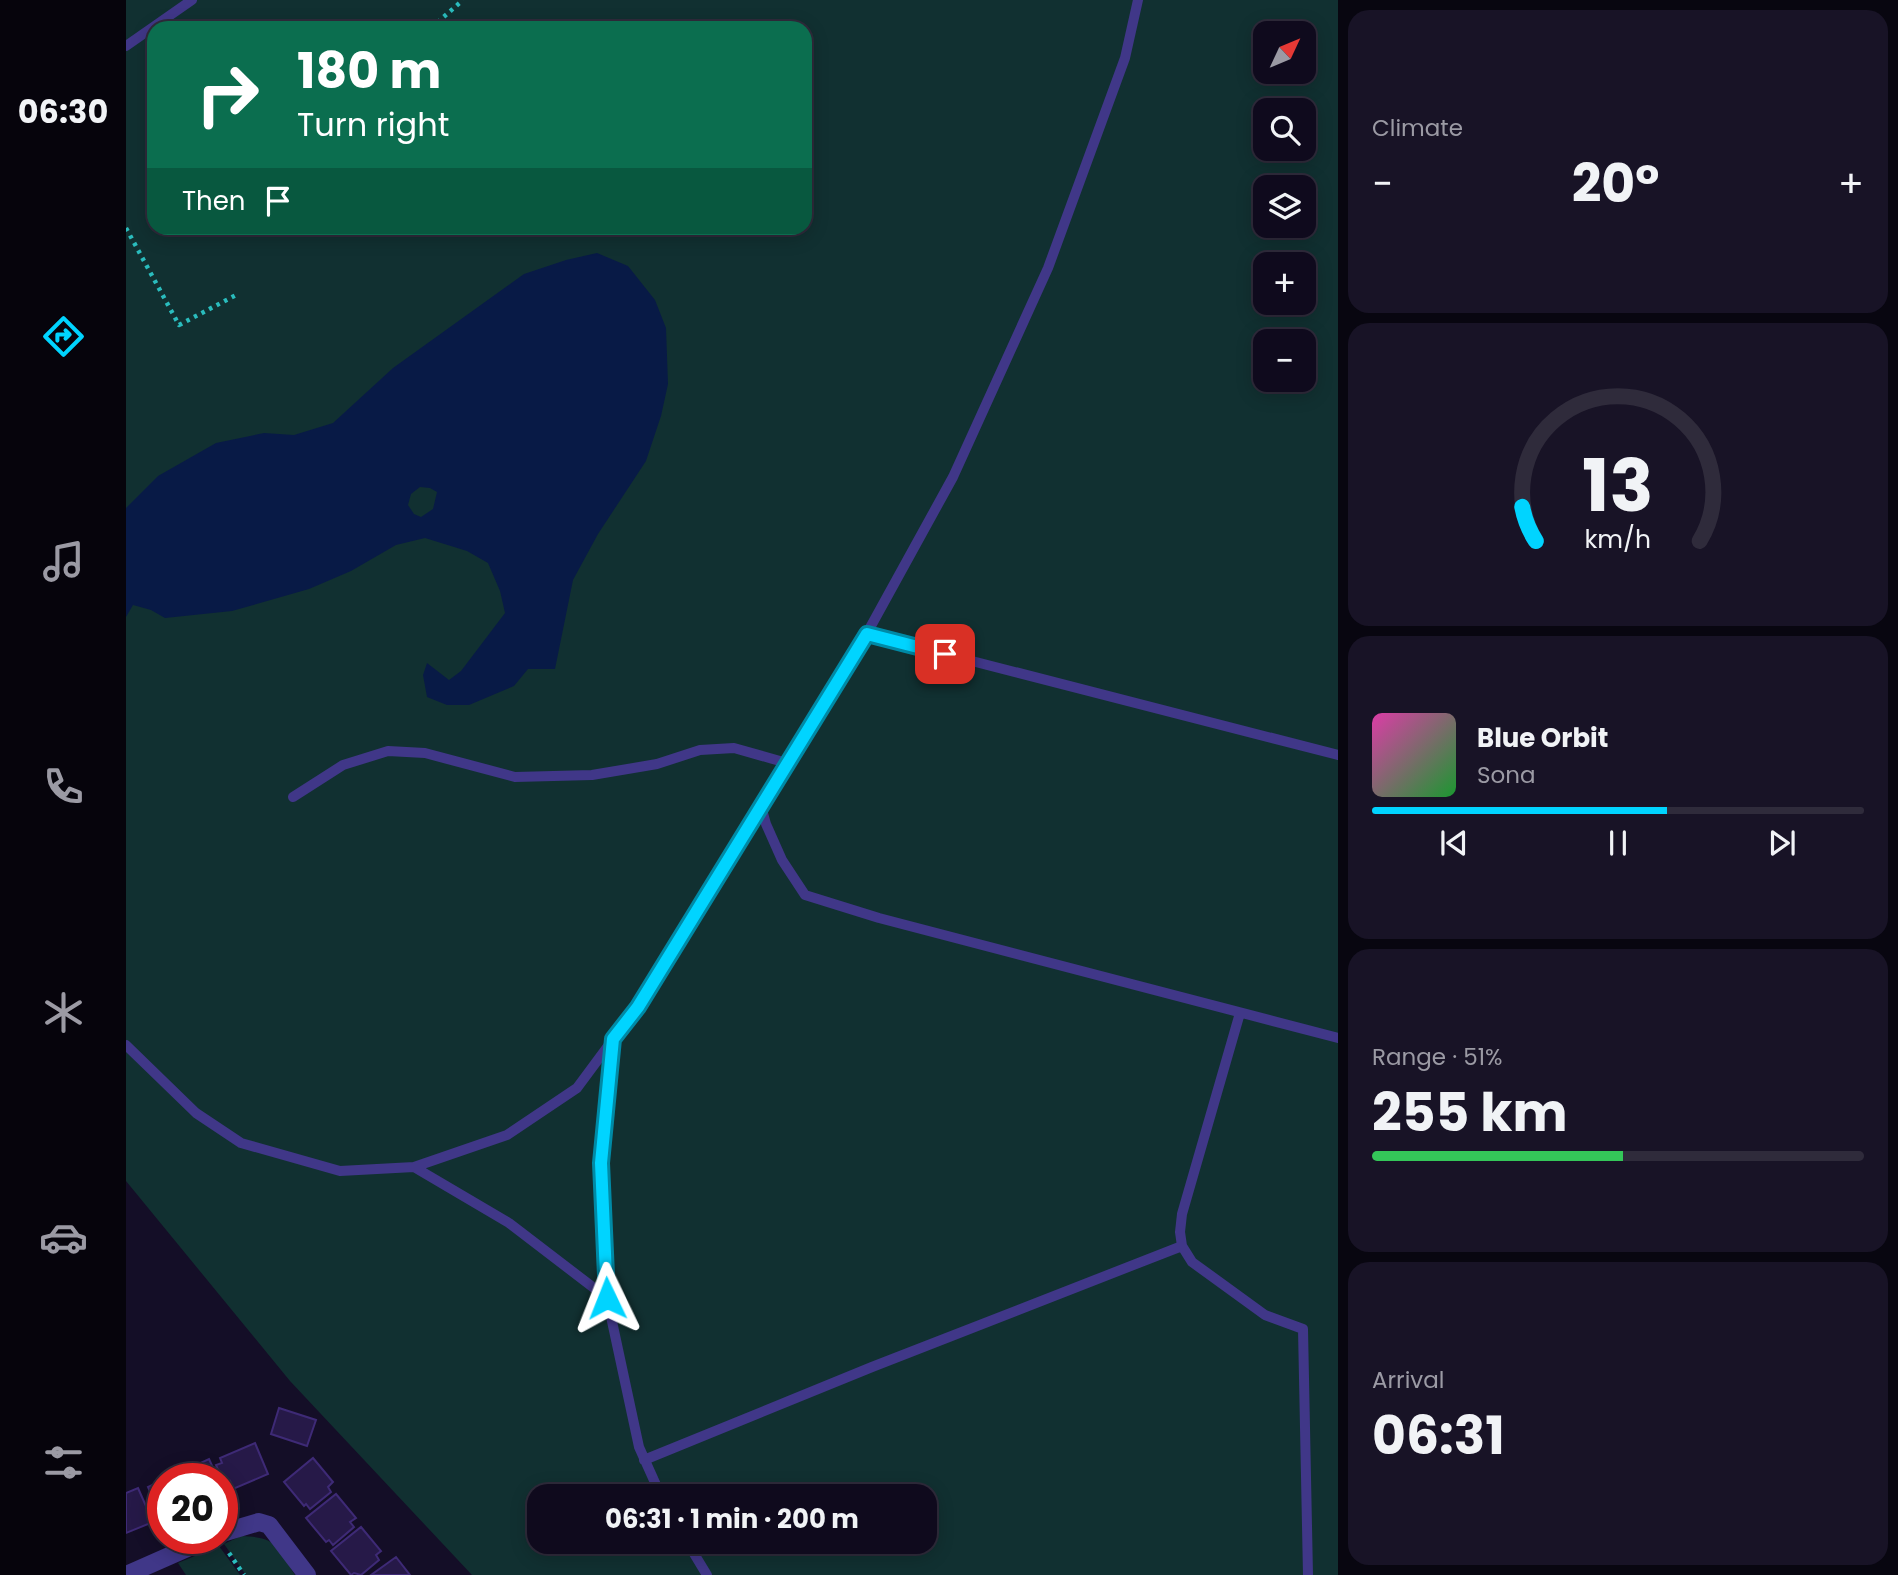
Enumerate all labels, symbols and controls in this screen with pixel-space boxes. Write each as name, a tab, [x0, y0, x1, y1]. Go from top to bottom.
north arrow	[1253, 21, 1316, 84]
map controls	[1253, 21, 1316, 392]
text: 180 m	[297, 37, 441, 105]
icon: right	[182, 49, 273, 140]
text: 06:30	[18, 89, 108, 134]
button: search	[1253, 98, 1316, 161]
text: Turn right	[297, 102, 449, 147]
text: Climate	[1372, 112, 1463, 144]
text: 20°	[1572, 147, 1659, 220]
text: −	[1372, 157, 1393, 210]
text: +	[1838, 157, 1864, 210]
button: layers	[1253, 175, 1316, 238]
icon: arrive	[259, 182, 297, 220]
text: Then	[182, 183, 245, 219]
button: +	[1253, 252, 1316, 315]
icon: directions	[39, 312, 88, 361]
button: −	[1253, 329, 1316, 392]
text: 13	[1582, 435, 1654, 536]
text: km/h	[1585, 521, 1651, 556]
icon: music	[39, 537, 88, 586]
pin	[915, 624, 975, 684]
icon: arrive	[926, 635, 964, 673]
text: Blue Orbit	[1477, 720, 1608, 756]
text: Sona	[1477, 759, 1536, 791]
icon: phone	[39, 762, 88, 811]
icon: previous	[1435, 824, 1473, 862]
icon: pause	[1599, 824, 1637, 862]
icon: next	[1763, 824, 1801, 862]
icon: climate	[39, 988, 88, 1037]
text: Range · 51%	[1372, 1041, 1502, 1073]
text: 255 km	[1372, 1076, 1568, 1149]
icon: car	[39, 1213, 88, 1262]
position arrow	[570, 1261, 644, 1335]
text: Arrival	[1372, 1364, 1444, 1396]
text: 06:31	[1372, 1399, 1505, 1472]
icon: filters	[39, 1438, 88, 1487]
speed limit sign: 20	[147, 1463, 238, 1554]
text: 06:31 · 1 min · 200 m	[605, 1501, 859, 1537]

